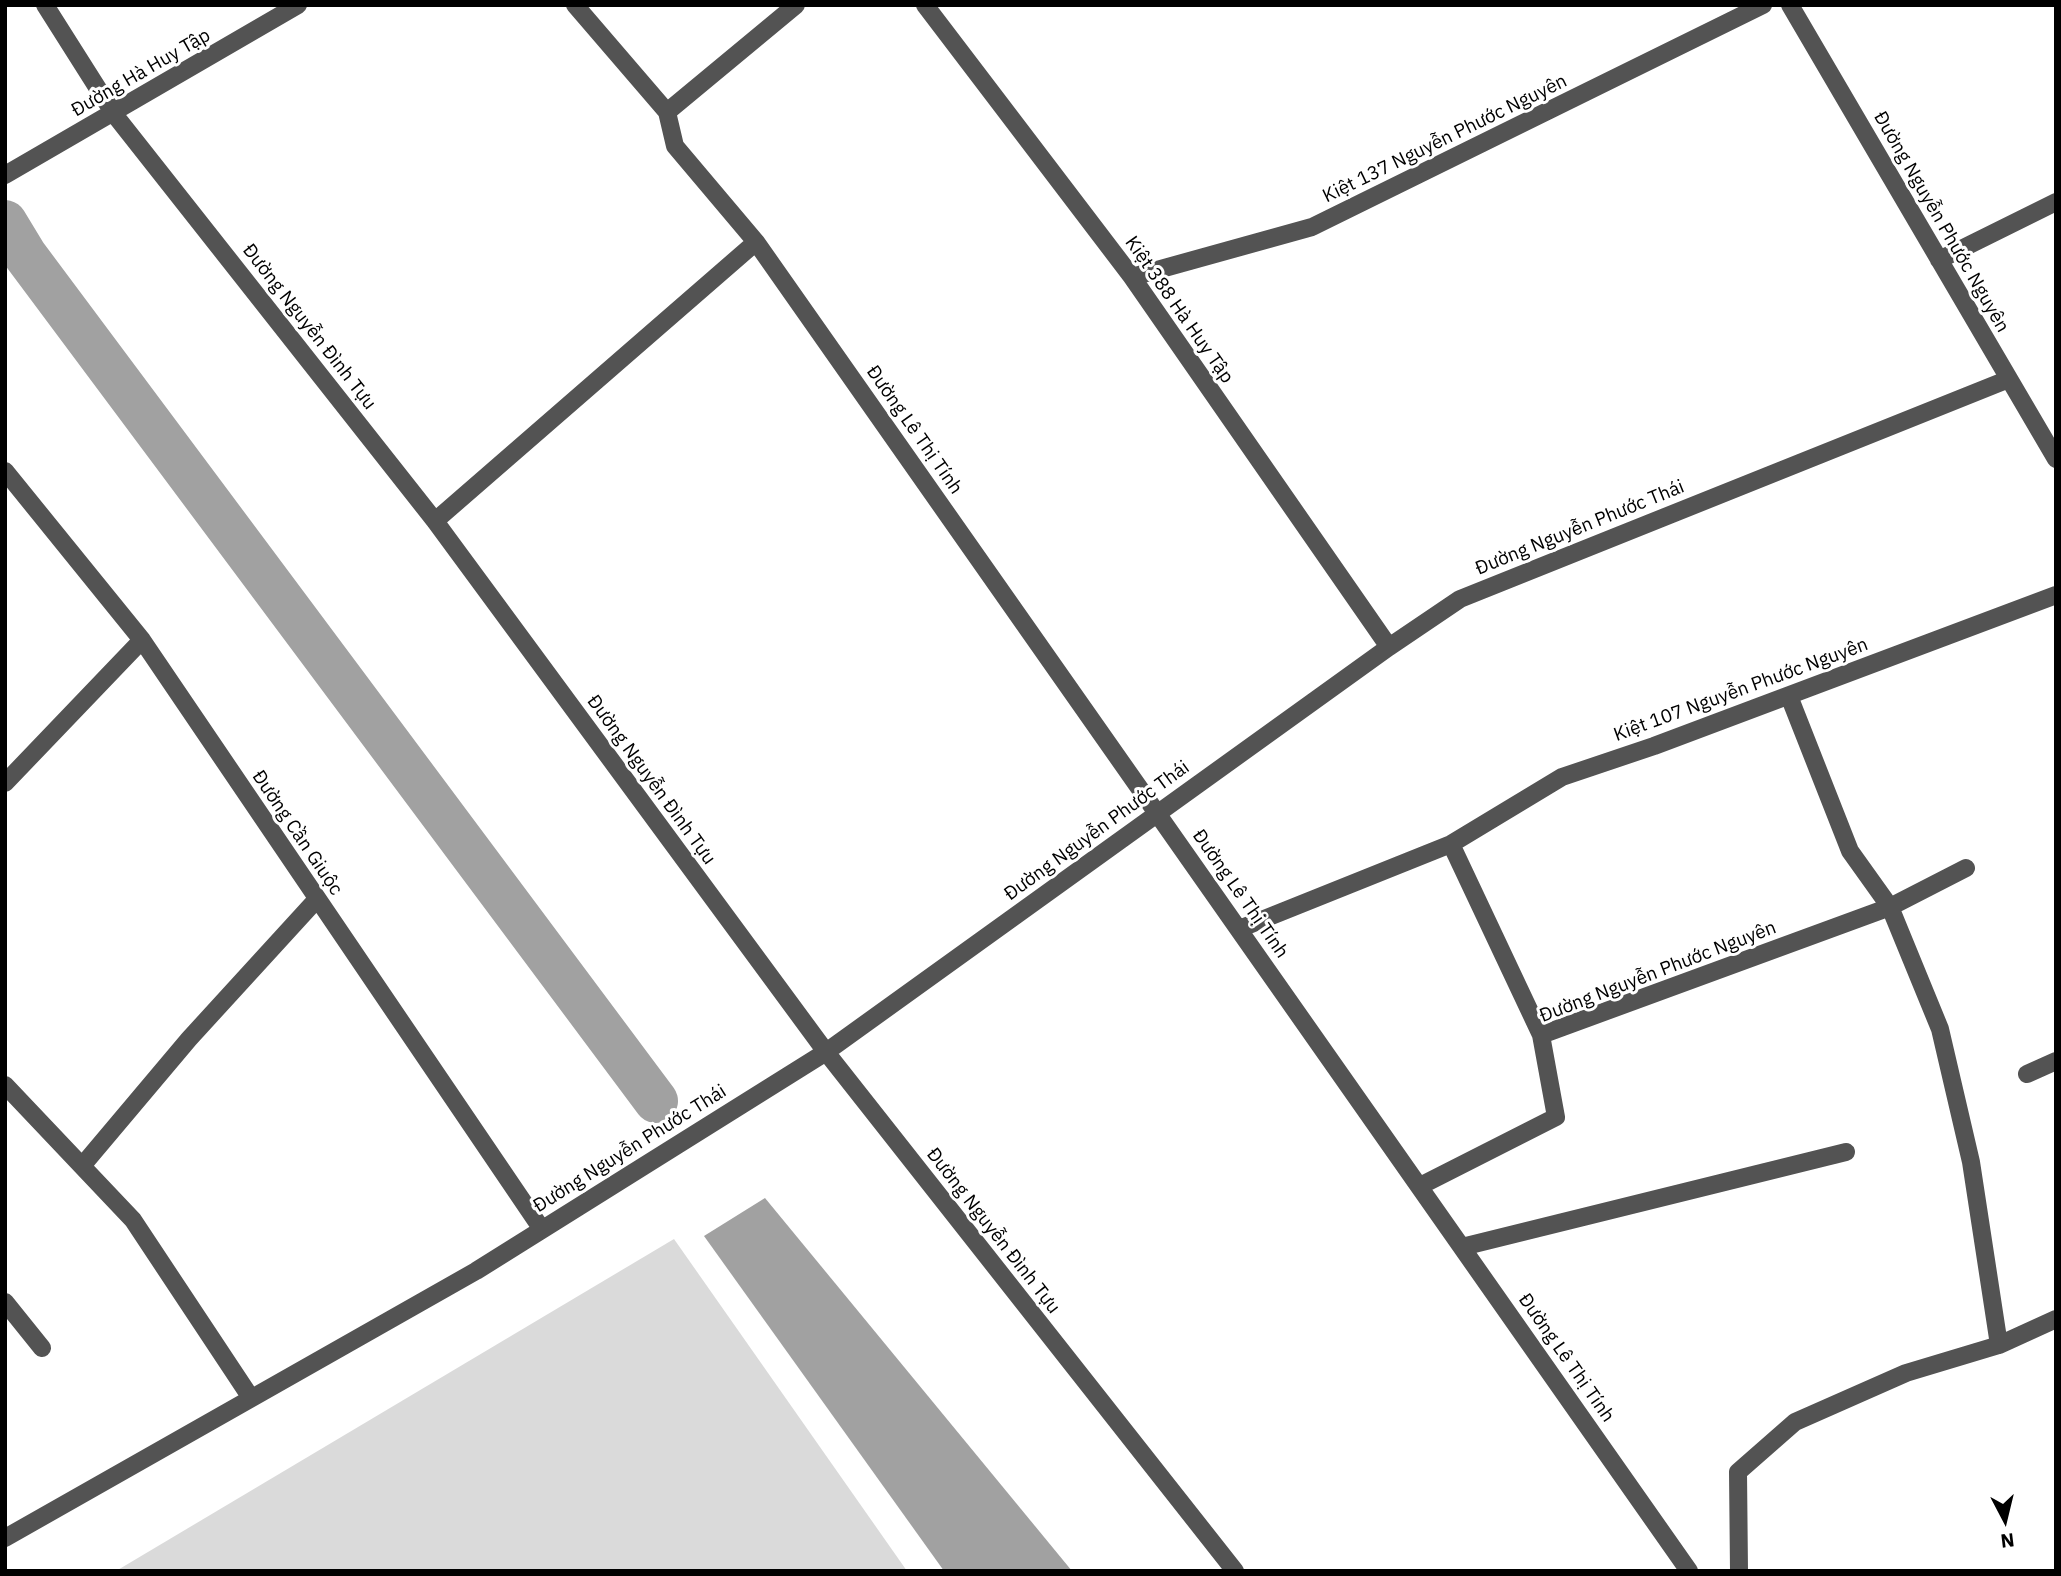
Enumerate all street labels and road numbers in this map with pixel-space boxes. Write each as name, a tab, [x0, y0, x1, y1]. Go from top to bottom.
street label: Đường Hà Huy Tập	[68, 24, 214, 122]
street label: Kiệt 137 Nguyễn Phước Nguyên	[1319, 70, 1571, 208]
street label: Đường Nguyễn Phước Nguyên	[1868, 107, 2014, 337]
street label: Kiệt 388 Hà Huy Tập	[1120, 232, 1238, 388]
street label: Đường Nguyễn Đình Tựu	[237, 240, 381, 414]
street label: Đường Lê Thị Tính	[861, 361, 967, 499]
street label: Đường Nguyễn Phước Thái	[1472, 476, 1688, 580]
street label: Kiệt 107 Nguyễn Phước Nguyên	[1611, 633, 1871, 747]
street label: Đường Nguyễn Đình Tựu	[582, 691, 720, 869]
street label: Đường Nguyễn Phước Thái	[1000, 756, 1194, 906]
street label: Đường Cần Giuộc	[247, 766, 347, 900]
street label: Đường Lê Thị Tính	[1187, 825, 1293, 963]
street label: Đường Nguyễn Phước Nguyên	[1537, 916, 1779, 1028]
street label: Đường Nguyễn Phước Thái	[529, 1080, 731, 1218]
street label: Đường Nguyễn Đình Tựu	[921, 1144, 1065, 1318]
street label: Đường Lê Thị Tính	[1513, 1289, 1619, 1427]

